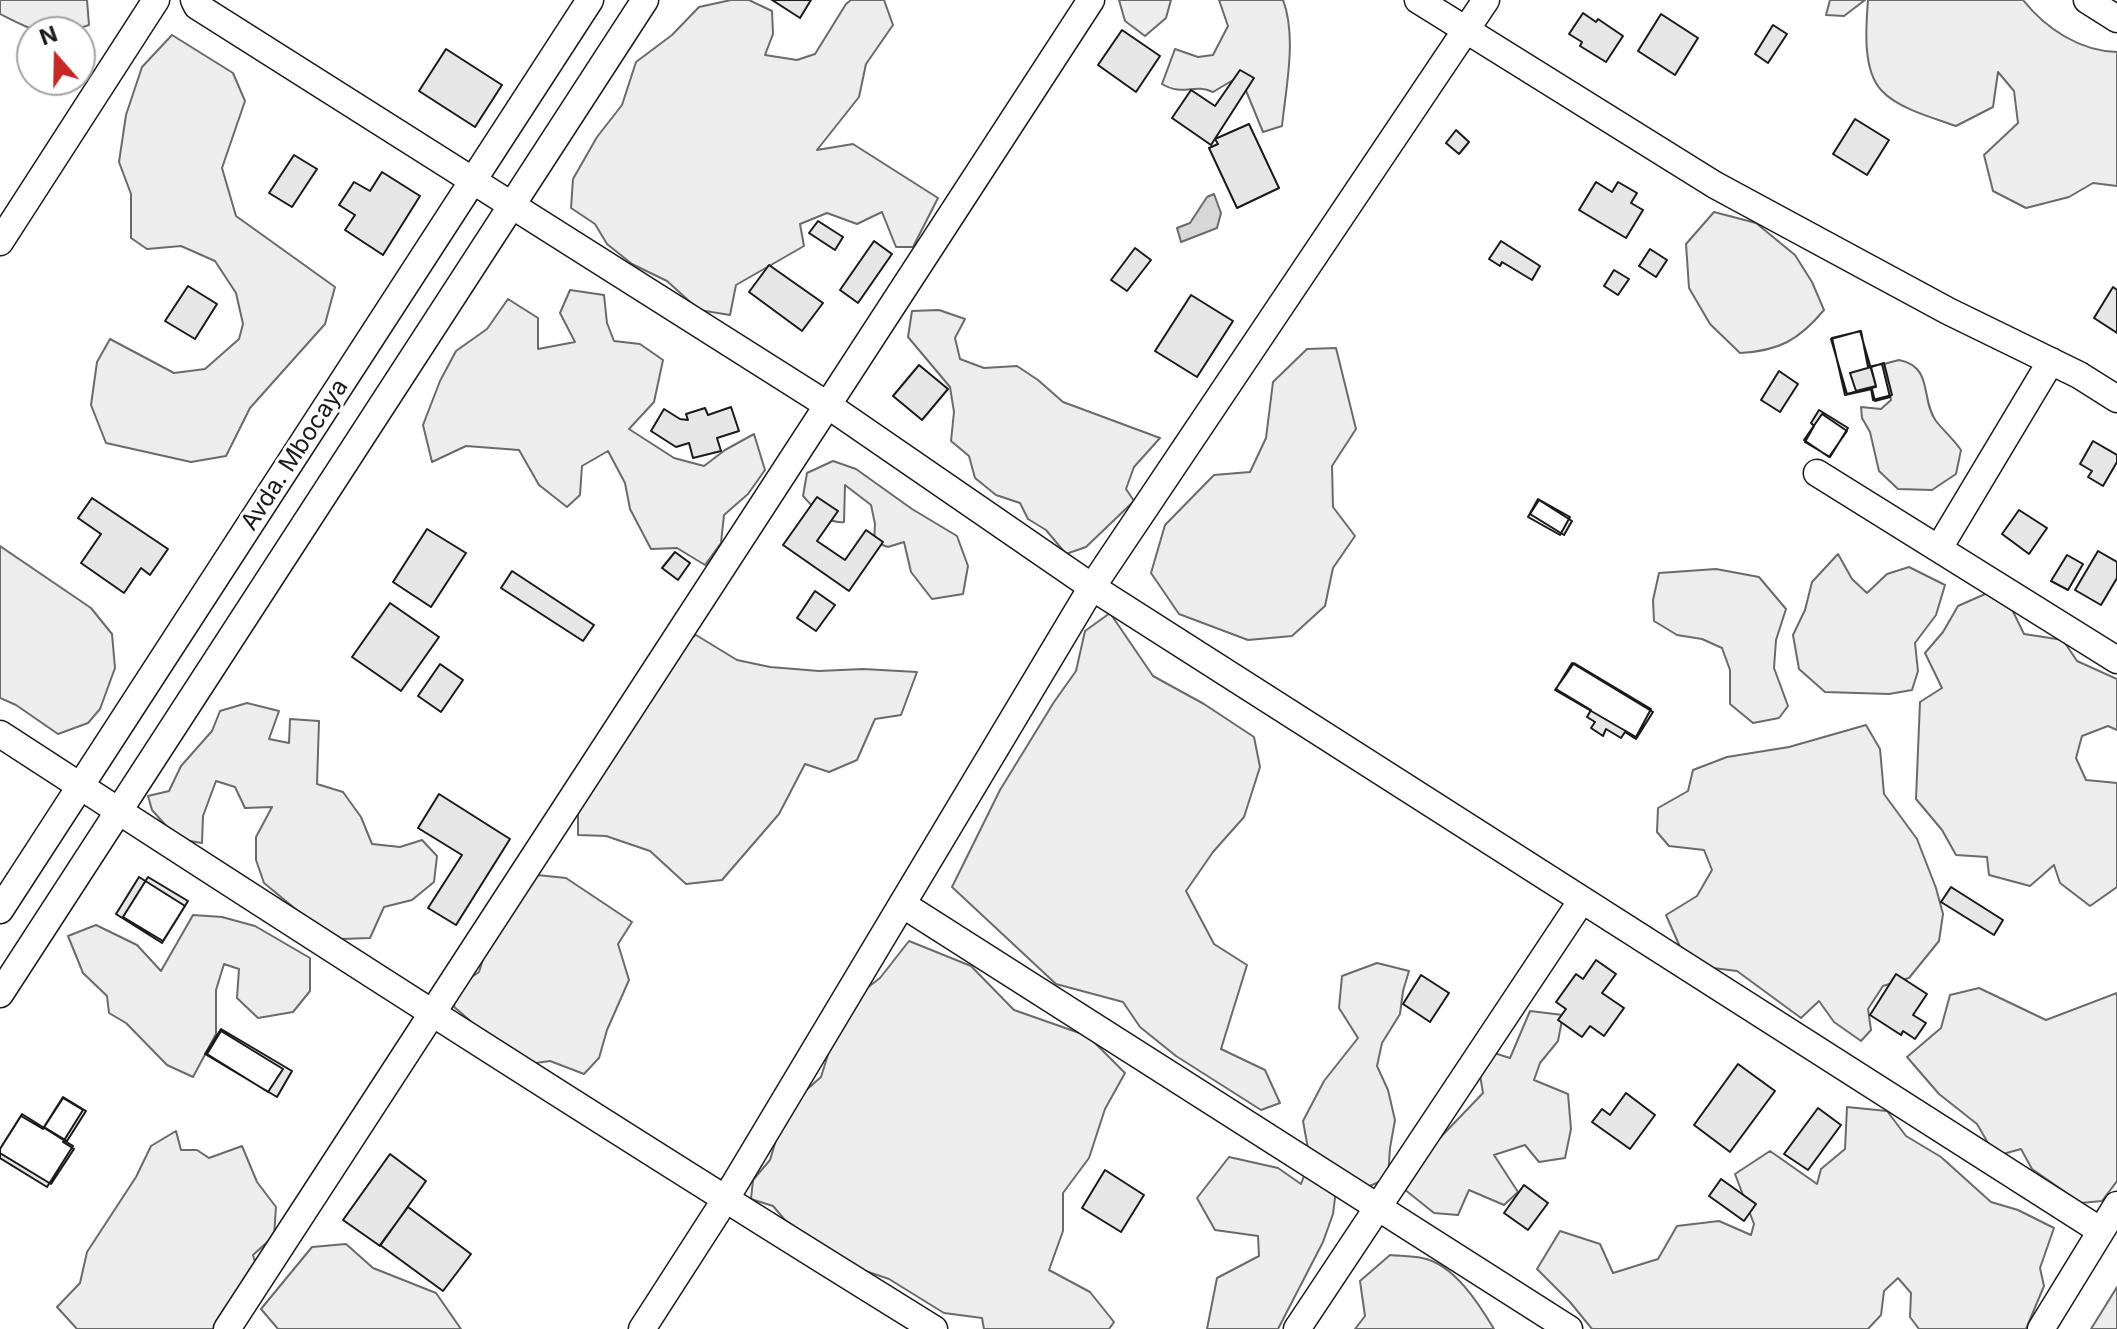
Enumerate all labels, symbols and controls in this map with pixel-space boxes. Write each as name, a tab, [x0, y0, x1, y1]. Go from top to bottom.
north arrow	[16, 16, 96, 96]
text: N	[36, 20, 61, 50]
street label: Avda. Mbocaya	[235, 374, 355, 536]

